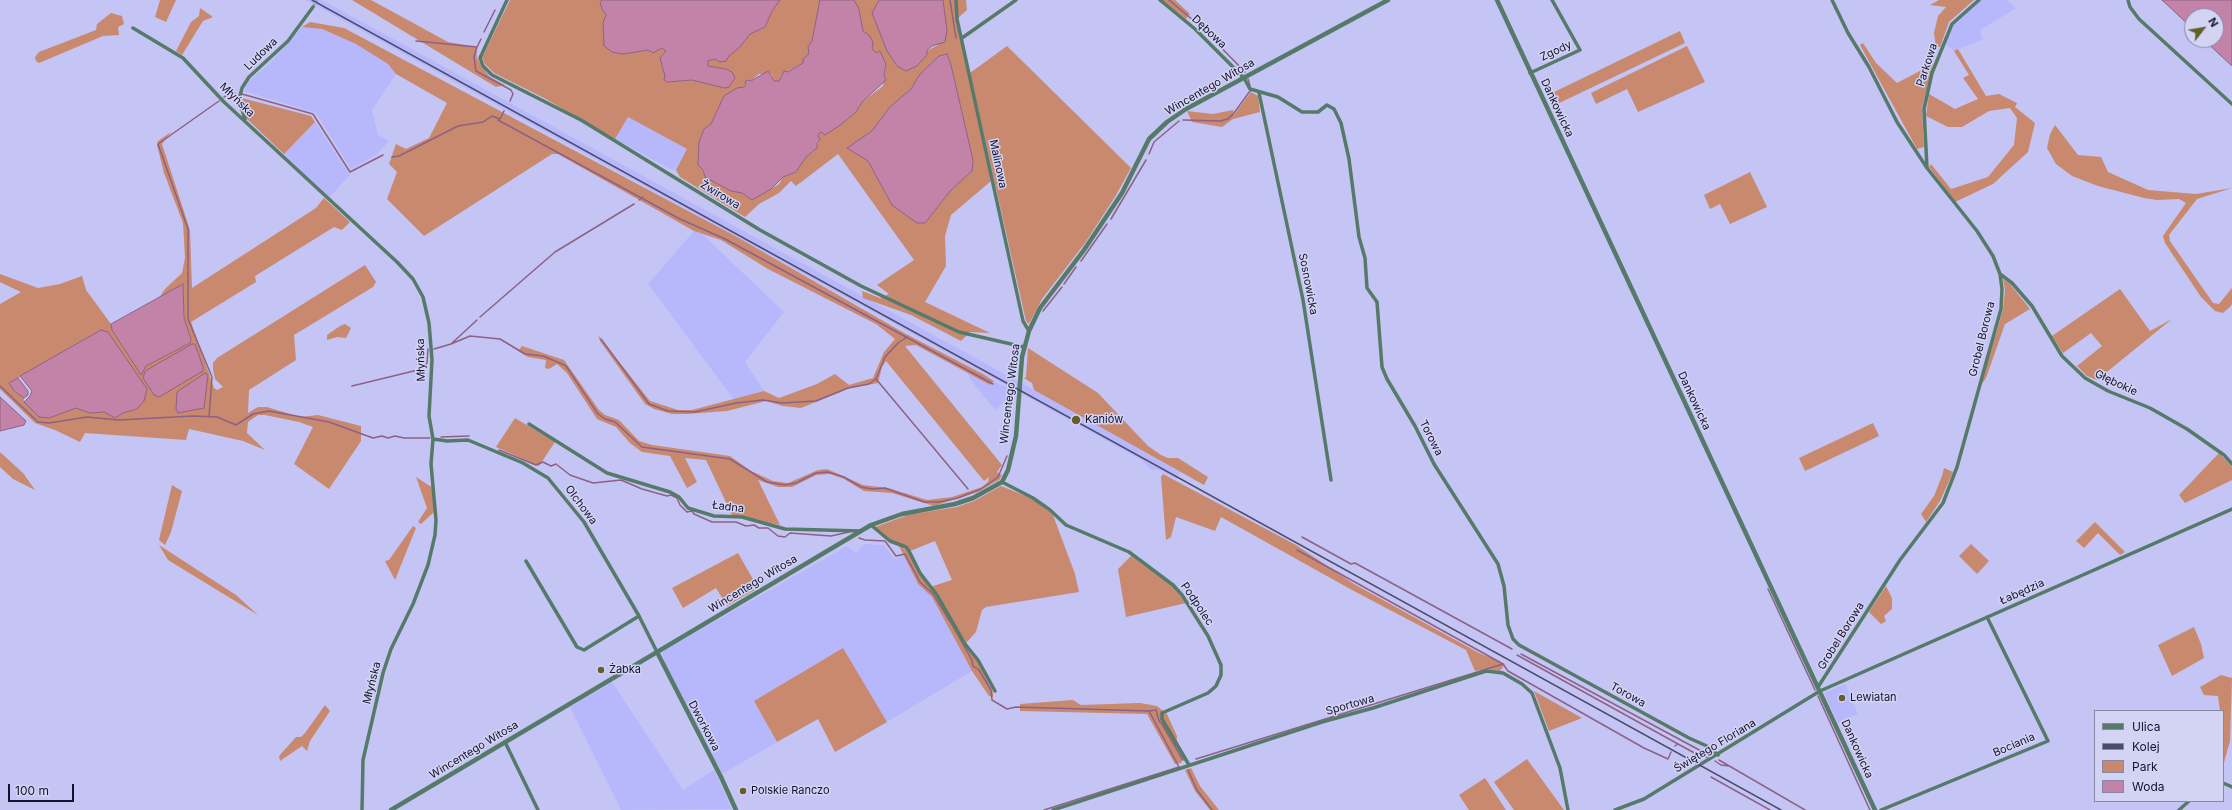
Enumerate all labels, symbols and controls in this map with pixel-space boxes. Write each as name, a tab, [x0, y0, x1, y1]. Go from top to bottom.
north arrow	[2184, 8, 2224, 48]
street label: Dębowa	[1189, 13, 1229, 51]
text: N	[2205, 15, 2222, 30]
street label: Ludowa	[242, 35, 280, 73]
street label: Zgody	[1538, 38, 1574, 64]
street label: Parkowa	[1914, 42, 1940, 88]
street label: Wincentego Witosa	[1163, 56, 1257, 118]
street label: Dankowicka	[1538, 77, 1576, 139]
street label: Młyńska	[217, 80, 257, 120]
street label: Malinowa	[986, 138, 1010, 190]
street label: Żwirowa	[698, 178, 742, 212]
street label: Sosnowicka	[1296, 252, 1320, 316]
street label: Grobel Borowa	[1966, 300, 1998, 378]
street label: Młyńska	[414, 338, 428, 382]
street label: Wincentego Witosa	[997, 343, 1023, 445]
street label: Głębokie	[2092, 367, 2140, 399]
street label: Dankowicka	[1675, 370, 1713, 432]
place label: Kaniów	[1085, 413, 1123, 427]
marker: Kaniów	[1070, 414, 1082, 426]
street label: Torowa	[1416, 418, 1446, 458]
street label: Olchowa	[562, 483, 600, 527]
street label: Ładna	[711, 498, 745, 516]
street label: Wincentego Witosa	[706, 552, 800, 616]
street label: Łabędzia	[1998, 576, 2046, 608]
street label: Podpolec	[1178, 580, 1216, 628]
street label: Grobel Borowa	[1815, 600, 1867, 672]
street label: Młyńska	[360, 660, 384, 706]
place label: Żabka	[609, 663, 641, 677]
marker: Żabka	[596, 665, 606, 675]
street label: Torowa	[1608, 680, 1648, 710]
place label: Lewiatan	[1850, 691, 1897, 705]
street label: Sportowa	[1324, 692, 1376, 718]
marker: Lewiatan	[1837, 693, 1847, 703]
street label: Dworkowa	[685, 699, 723, 753]
legend	[2094, 710, 2224, 802]
street label: Świętego Floriana	[1672, 716, 1758, 776]
street label: Wincentego Witosa	[427, 718, 521, 782]
street label: Dankowicka	[1838, 718, 1876, 780]
text: Ulica	[2132, 719, 2160, 734]
street label: Bociania	[1991, 730, 2037, 760]
text: Kolej	[2132, 739, 2160, 754]
text: Park	[2132, 759, 2158, 774]
scale bar	[10, 776, 76, 802]
text: Woda	[2132, 779, 2165, 794]
text: 100 m	[15, 783, 49, 798]
place label: Polskie Ranczo	[751, 784, 830, 798]
marker: Polskie Ranczo	[738, 786, 748, 796]

